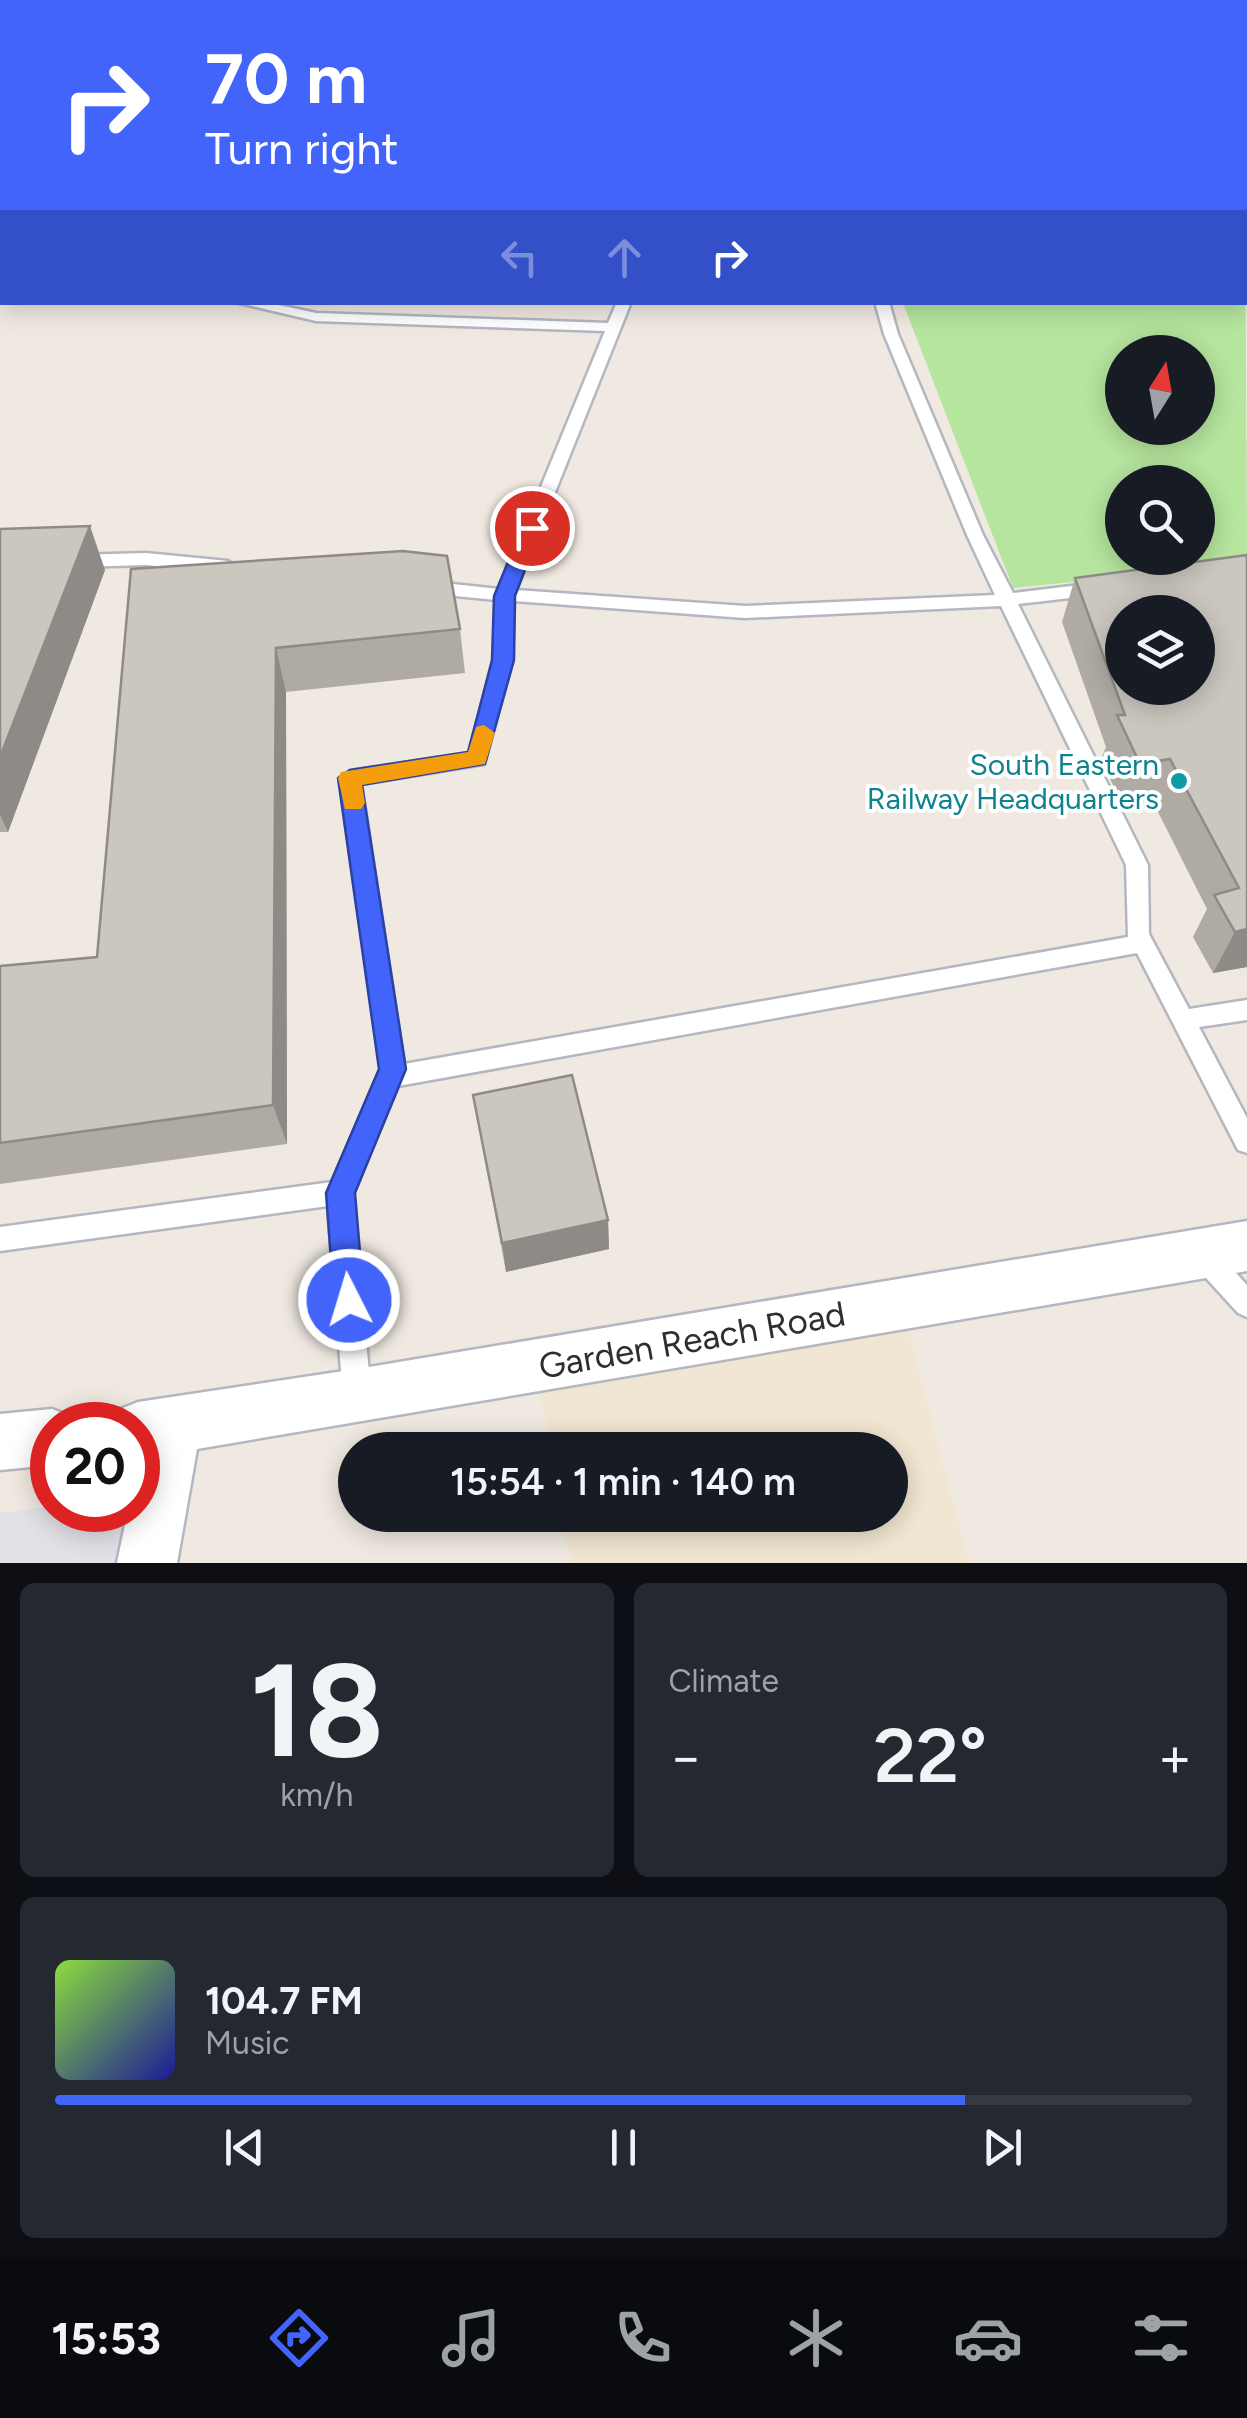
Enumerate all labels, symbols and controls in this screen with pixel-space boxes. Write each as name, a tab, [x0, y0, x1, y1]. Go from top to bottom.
text: 70 m	[205, 36, 367, 121]
icon: right	[40, 40, 170, 170]
text: Turn right	[205, 121, 398, 175]
icon: left	[492, 230, 547, 285]
icon: ahead	[597, 230, 652, 285]
icon: right	[702, 230, 757, 285]
north arrow	[1105, 335, 1215, 445]
map controls	[1105, 335, 1215, 705]
button: search	[1105, 465, 1215, 575]
pin	[490, 486, 575, 571]
icon: arrive	[505, 501, 560, 556]
button: layers	[1105, 595, 1215, 705]
place label: South Eastern Railway Headquarters	[867, 746, 1159, 817]
marker: South Eastern Railway Headquarters	[1168, 770, 1190, 792]
position arrow	[297, 1248, 401, 1352]
street label: Garden Reach Road	[535, 1292, 849, 1388]
speed limit sign: 20	[30, 1402, 160, 1532]
text: 15:54 · 1 min · 140 m	[450, 1459, 796, 1505]
text: 18	[250, 1633, 384, 1789]
text: Climate	[669, 1662, 779, 1700]
text: 22°	[873, 1711, 987, 1801]
text: −	[669, 1724, 703, 1790]
text: +	[1158, 1724, 1192, 1790]
text: km/h	[280, 1776, 353, 1814]
text: 104.7 FM	[205, 1978, 363, 2024]
text: Music	[205, 2024, 290, 2062]
icon: previous	[217, 2120, 272, 2175]
icon: pause	[596, 2120, 651, 2175]
icon: next	[975, 2120, 1030, 2175]
icon: directions	[264, 2303, 334, 2373]
icon: music	[436, 2303, 506, 2373]
icon: phone	[608, 2303, 678, 2373]
icon: climate	[781, 2303, 851, 2373]
icon: car	[953, 2303, 1023, 2373]
icon: filters	[1126, 2303, 1196, 2373]
text: 15:53	[51, 2311, 161, 2365]

